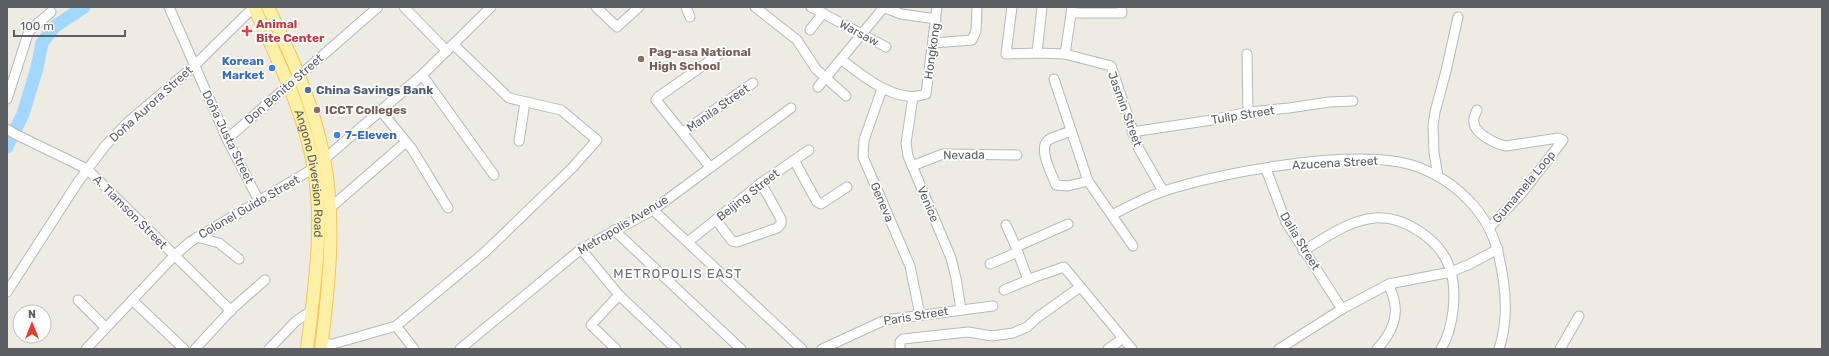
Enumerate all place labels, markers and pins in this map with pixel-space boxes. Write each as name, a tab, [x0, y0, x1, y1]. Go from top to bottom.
place label: Animal Bite Center	[256, 17, 325, 45]
marker: Animal Bite Center	[241, 25, 253, 37]
place label: Pag-asa National High School	[649, 45, 751, 73]
place label: Korean Market	[222, 54, 264, 82]
marker: Pag-asa National High School	[636, 54, 646, 64]
marker: Korean Market	[267, 63, 277, 73]
place label: China Savings Bank	[316, 83, 433, 97]
marker: China Savings Bank	[303, 85, 313, 95]
place label: ICCT Colleges	[325, 103, 407, 117]
marker: ICCT Colleges	[312, 105, 322, 115]
place label: 7-Eleven	[345, 128, 397, 142]
marker: 7-Eleven	[332, 130, 342, 140]

